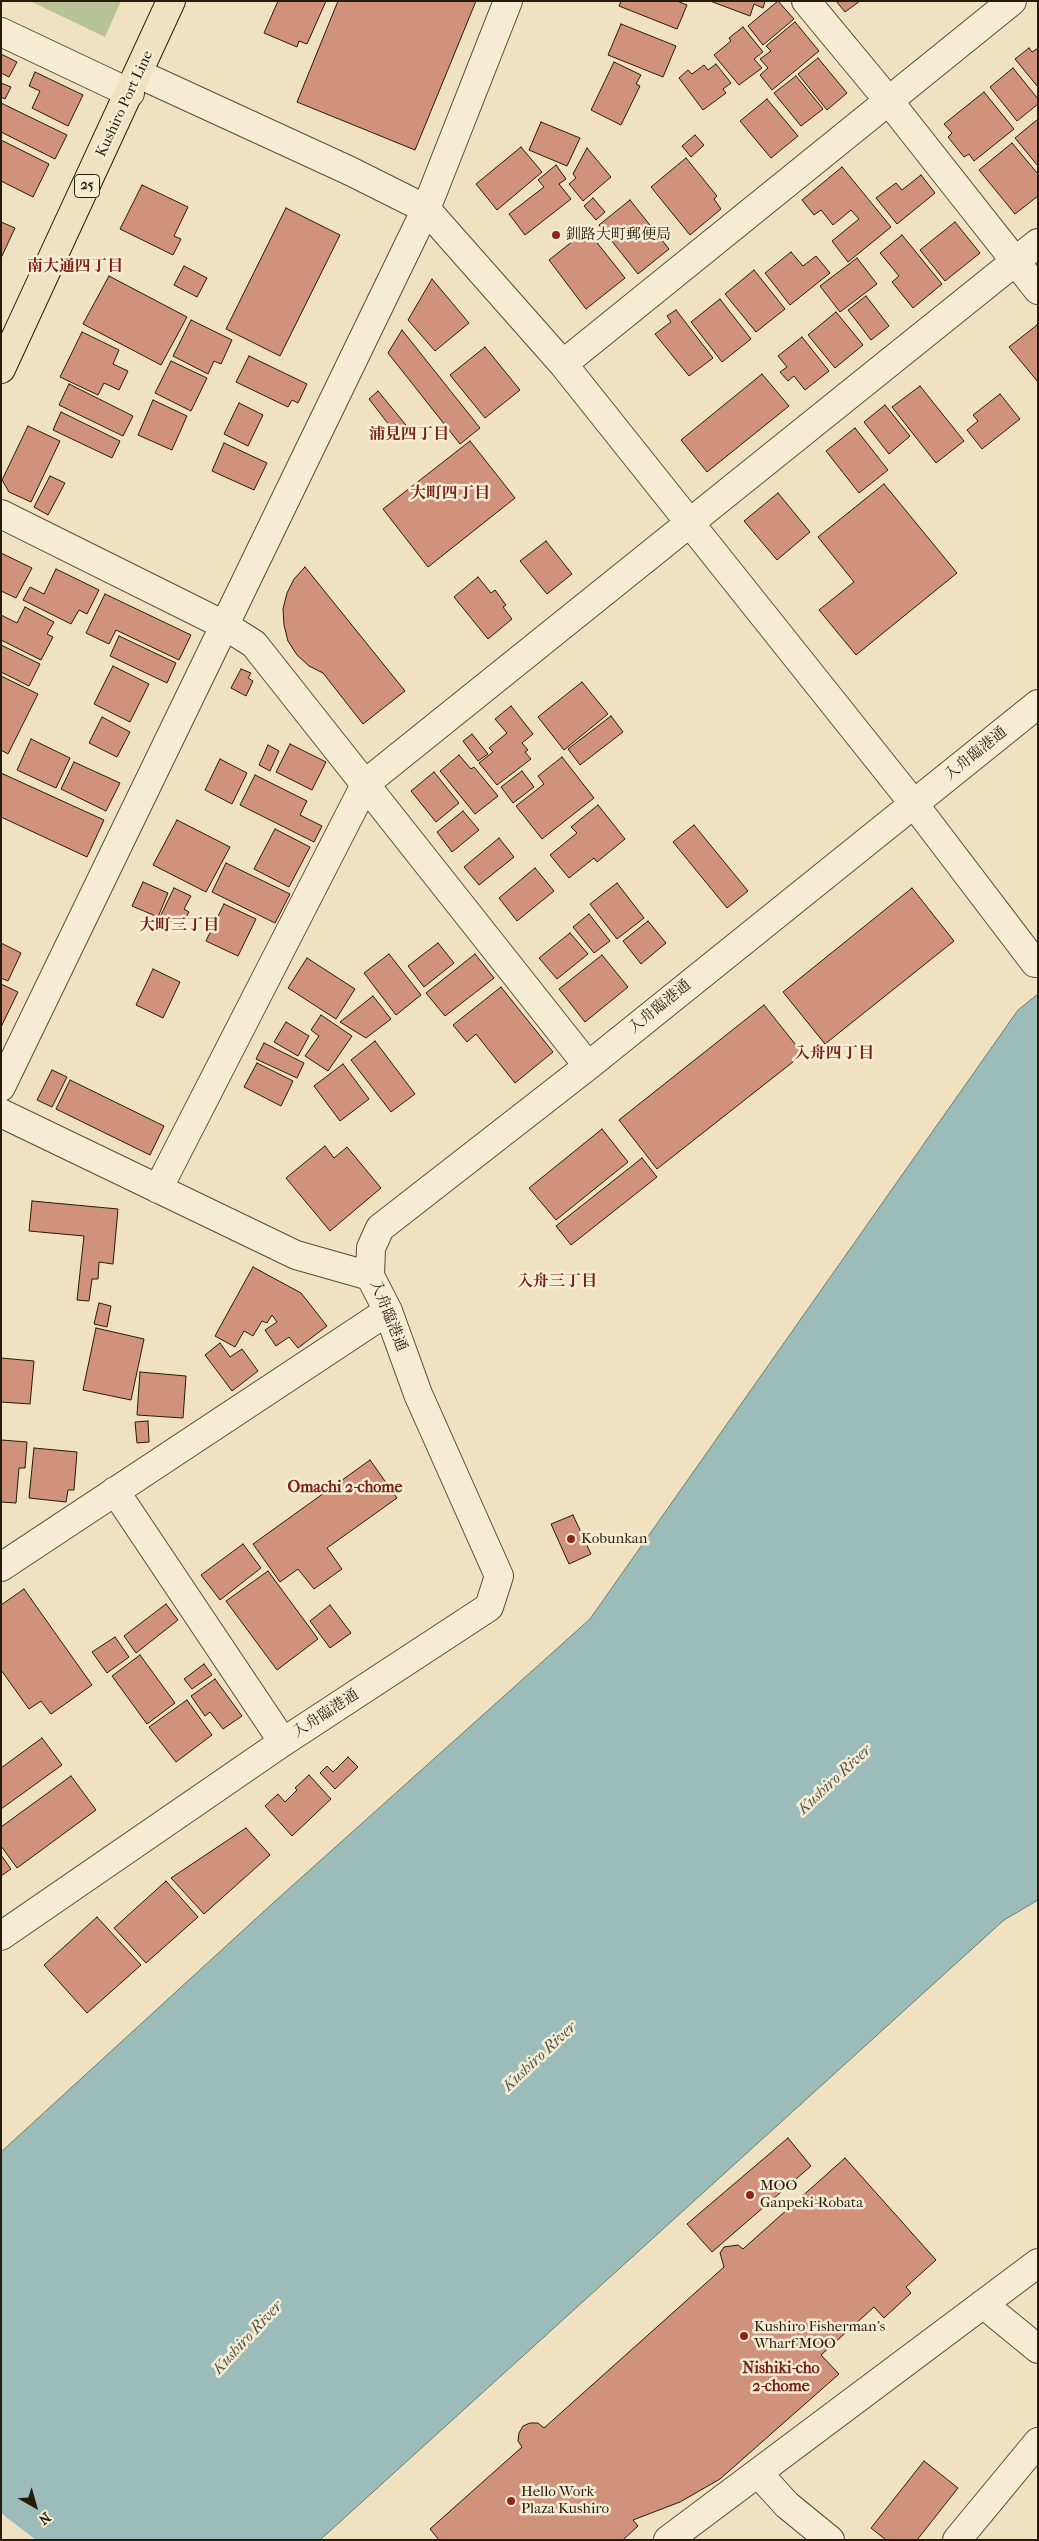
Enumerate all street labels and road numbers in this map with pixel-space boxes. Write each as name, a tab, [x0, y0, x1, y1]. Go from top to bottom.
street label: Kushiro Port Line	[92, 48, 158, 160]
road number: 25	[74, 175, 100, 198]
street label: 入舟臨港通	[941, 723, 1011, 785]
street label: 入舟臨港通	[625, 976, 695, 1038]
street label: 入舟臨港通	[366, 1278, 410, 1354]
street label: 入舟臨港通	[290, 1686, 362, 1742]

